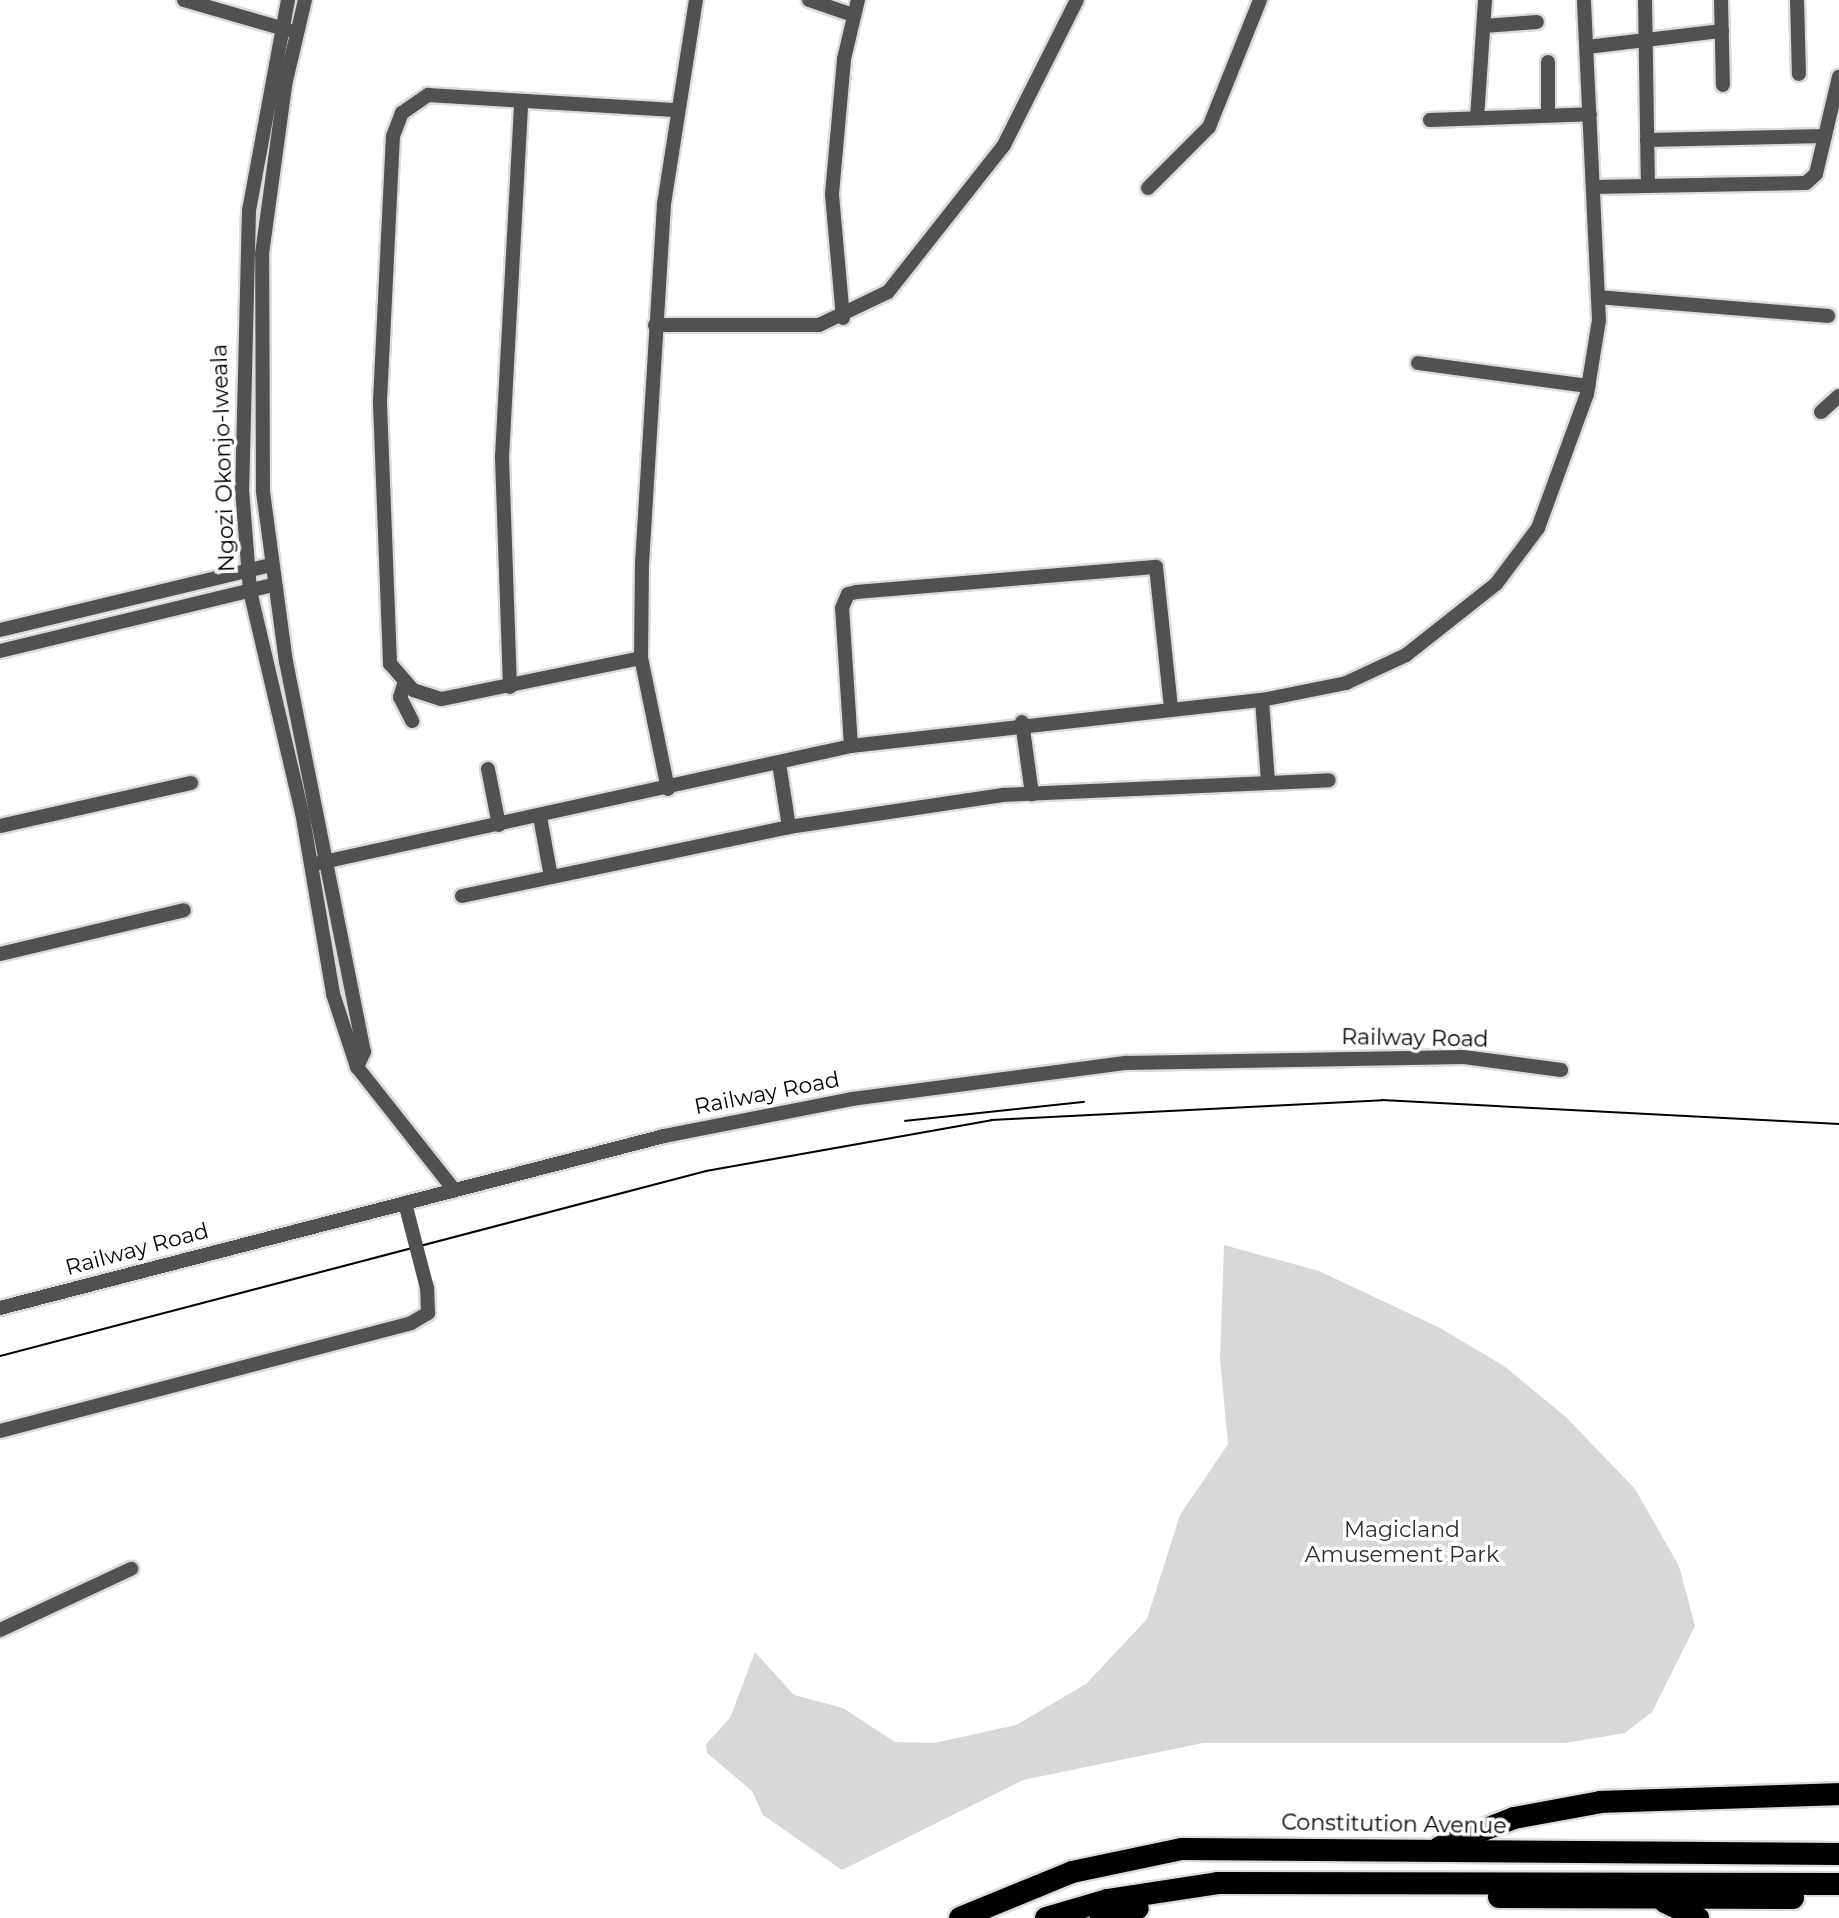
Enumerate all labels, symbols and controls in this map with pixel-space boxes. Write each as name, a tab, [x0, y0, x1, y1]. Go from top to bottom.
street label: Ngozi Okonjo-Iweala	[206, 343, 240, 573]
street label: Railway Road	[1341, 1024, 1489, 1052]
street label: Railway Road	[692, 1066, 842, 1120]
street label: Railway Road	[62, 1217, 212, 1281]
park label: Magicland Amusement Park	[1305, 1516, 1499, 1568]
street label: Constitution Avenue	[1281, 1809, 1507, 1839]

